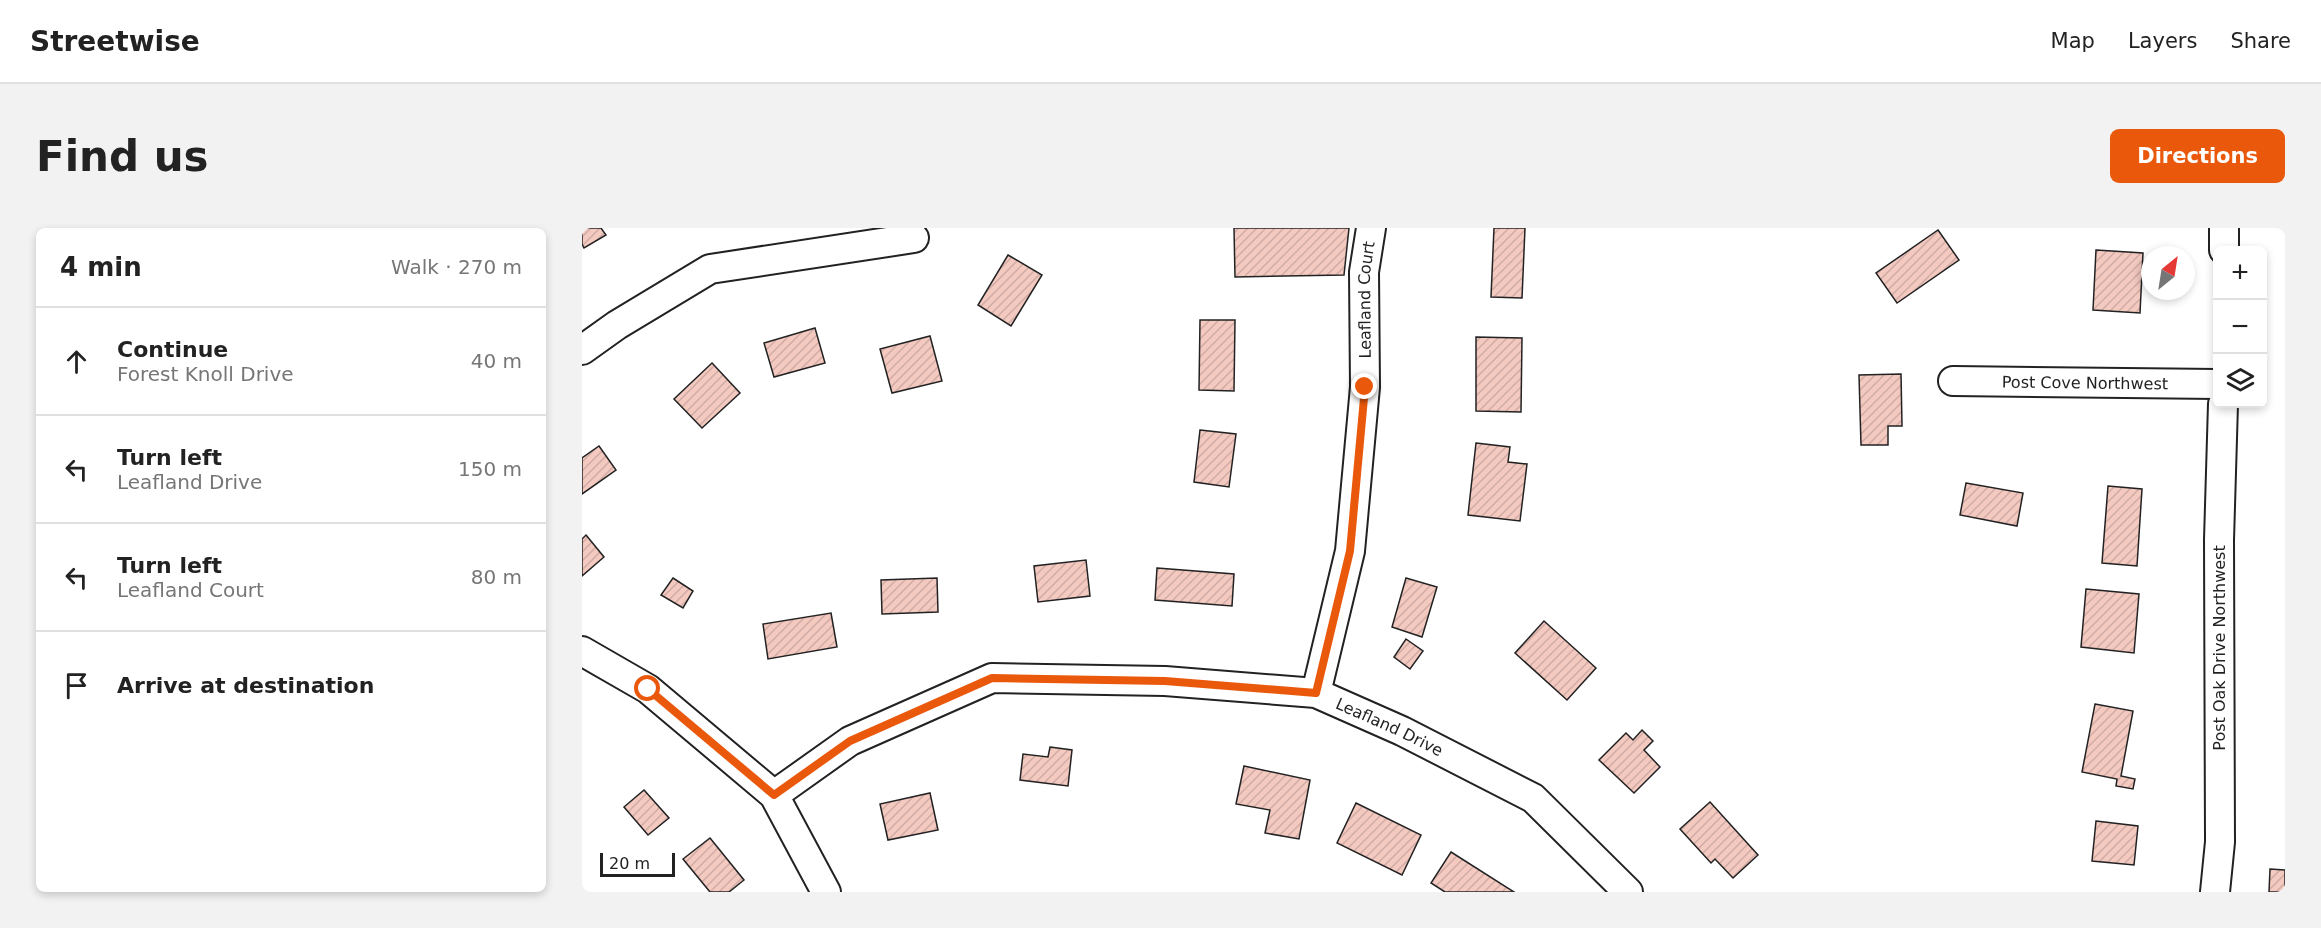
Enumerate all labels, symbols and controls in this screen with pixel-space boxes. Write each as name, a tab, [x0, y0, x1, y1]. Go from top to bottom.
text: Streetwise	[30, 25, 200, 58]
text: Map	[2051, 29, 2095, 53]
text: Layers	[2128, 29, 2197, 53]
text: Share	[2230, 29, 2291, 53]
button: Directions	[2110, 129, 2285, 183]
text: Find us	[36, 132, 209, 181]
street label: Leafland Court	[1354, 240, 1378, 359]
north arrow	[2141, 246, 2195, 300]
map controls	[2213, 246, 2267, 408]
button: +	[2213, 246, 2267, 300]
text: 4 min	[60, 252, 142, 282]
text: Walk · 270 m	[391, 255, 522, 279]
button: −	[2213, 300, 2267, 354]
text: Continue	[117, 337, 228, 362]
icon: ahead	[60, 345, 93, 378]
text: 40 m	[471, 349, 522, 373]
button: layers	[2213, 354, 2267, 408]
text: Forest Knoll Drive	[117, 362, 294, 386]
street label: Post Cove Northwest	[2002, 372, 2168, 393]
route end	[1351, 373, 1377, 399]
text: Turn left	[117, 445, 222, 470]
icon: left	[60, 453, 93, 486]
text: 150 m	[458, 457, 522, 481]
text: Leafland Drive	[117, 470, 262, 494]
street label: Post Oak Drive Northwest	[2210, 545, 2229, 751]
text: Turn left	[117, 553, 222, 578]
icon: left	[60, 561, 93, 594]
text: 80 m	[471, 565, 522, 589]
text: Leafland Court	[117, 578, 264, 602]
icon: arrive	[60, 669, 93, 702]
text: Arrive at destination	[117, 673, 374, 698]
route start	[634, 675, 660, 701]
street label: Leafland Drive	[1333, 694, 1446, 760]
scale bar	[600, 850, 675, 878]
text: 20 m	[609, 854, 650, 873]

